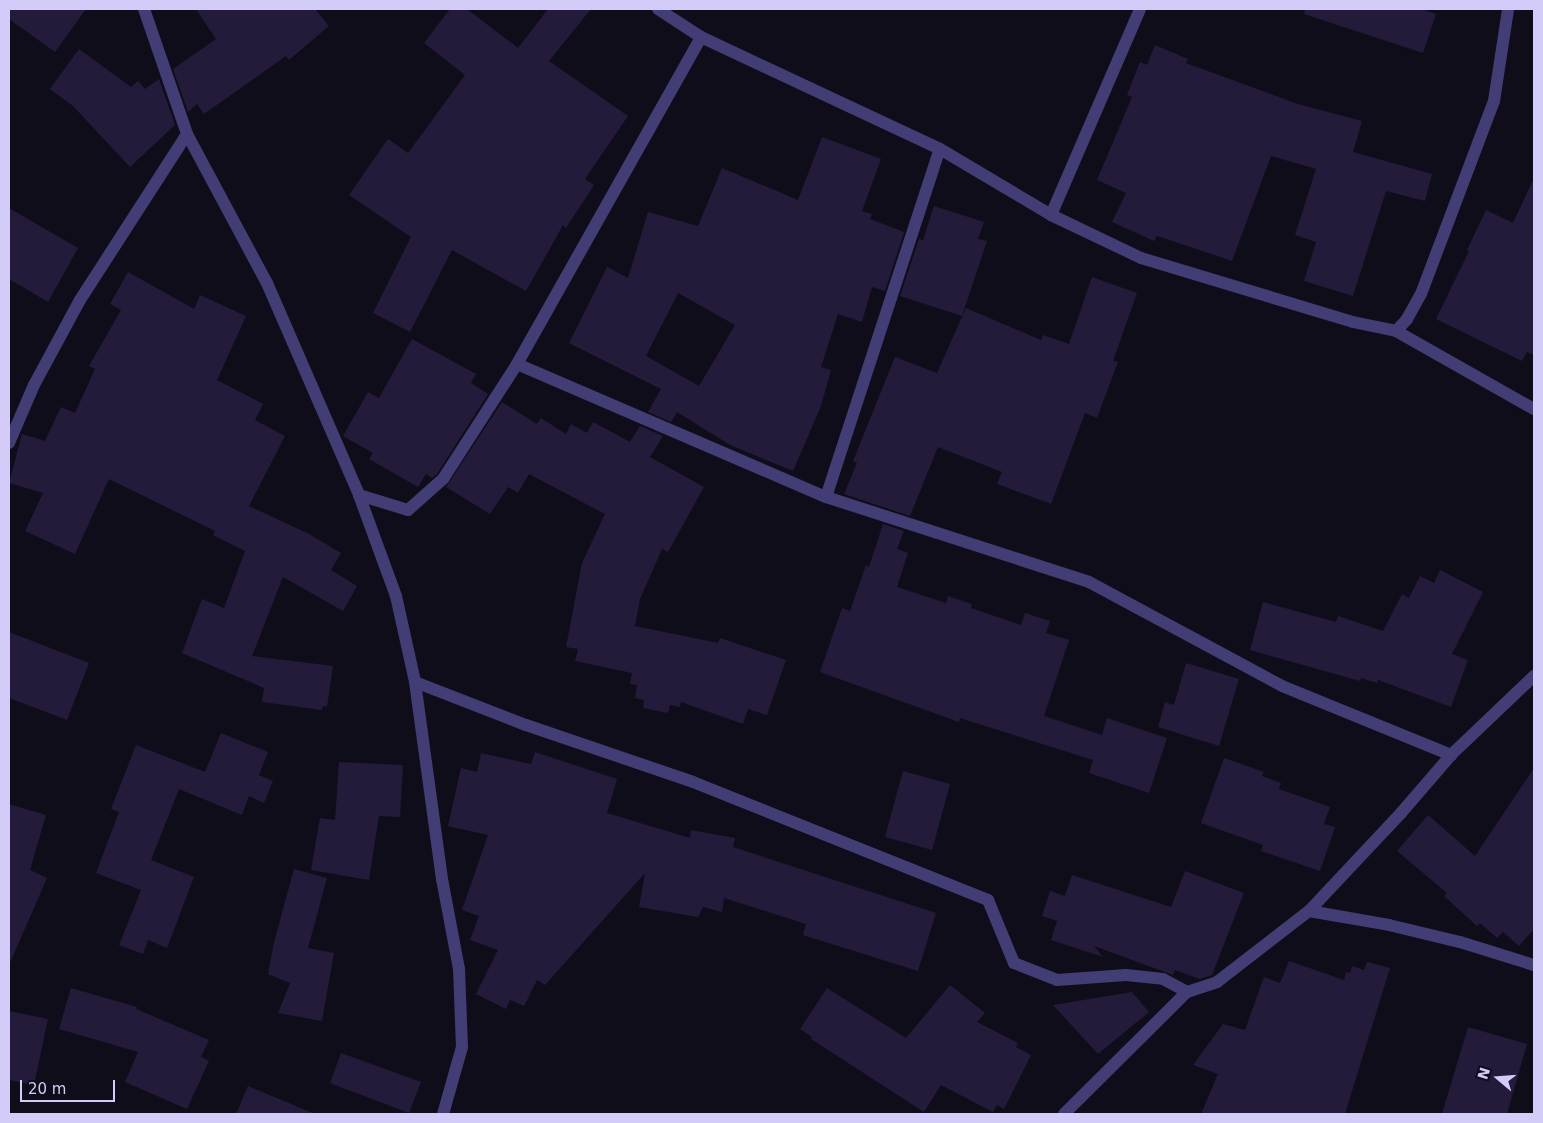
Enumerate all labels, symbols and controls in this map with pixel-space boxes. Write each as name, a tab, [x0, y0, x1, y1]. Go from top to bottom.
north arrow	[1473, 1053, 1523, 1103]
text: N	[1474, 1065, 1493, 1081]
scale bar	[22, 1070, 118, 1102]
text: 20 m	[28, 1080, 66, 1098]

